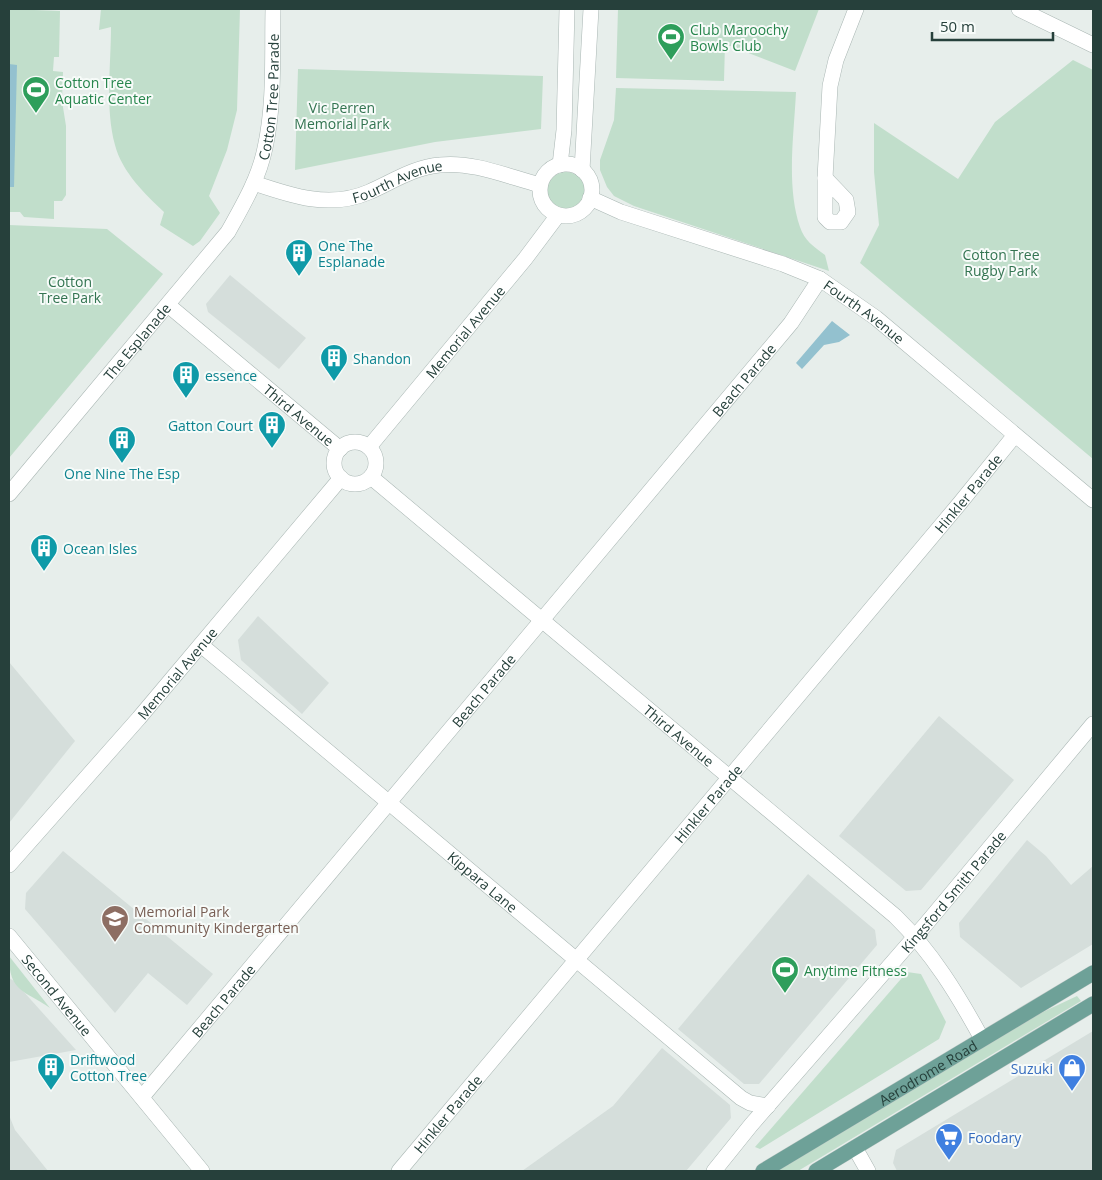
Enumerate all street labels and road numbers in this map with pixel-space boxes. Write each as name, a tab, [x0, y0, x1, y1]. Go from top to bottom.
street label: Cotton Tree Parade	[253, 33, 282, 162]
street label: Fourth Avenue	[350, 155, 443, 207]
street label: Fourth Avenue	[820, 275, 909, 348]
street label: Memorial Avenue	[421, 281, 509, 382]
street label: The Esplanade	[99, 299, 174, 384]
street label: Beach Parade	[707, 339, 780, 420]
street label: Third Avenue	[260, 380, 339, 450]
street label: Hinkler Parade	[930, 449, 1006, 536]
street label: Memorial Avenue	[133, 623, 221, 723]
street label: Beach Parade	[447, 649, 519, 731]
street label: Third Avenue	[640, 700, 719, 770]
street label: Hinkler Parade	[669, 760, 746, 847]
street label: Kingsford Smith Parade	[896, 826, 1010, 956]
street label: Kippara Lane	[444, 847, 522, 916]
street label: Second Avenue	[18, 950, 96, 1040]
street label: Beach Parade	[187, 960, 259, 1041]
street label: Aerodrome Road	[875, 1035, 980, 1109]
street label: Hinkler Parade	[409, 1070, 486, 1157]

